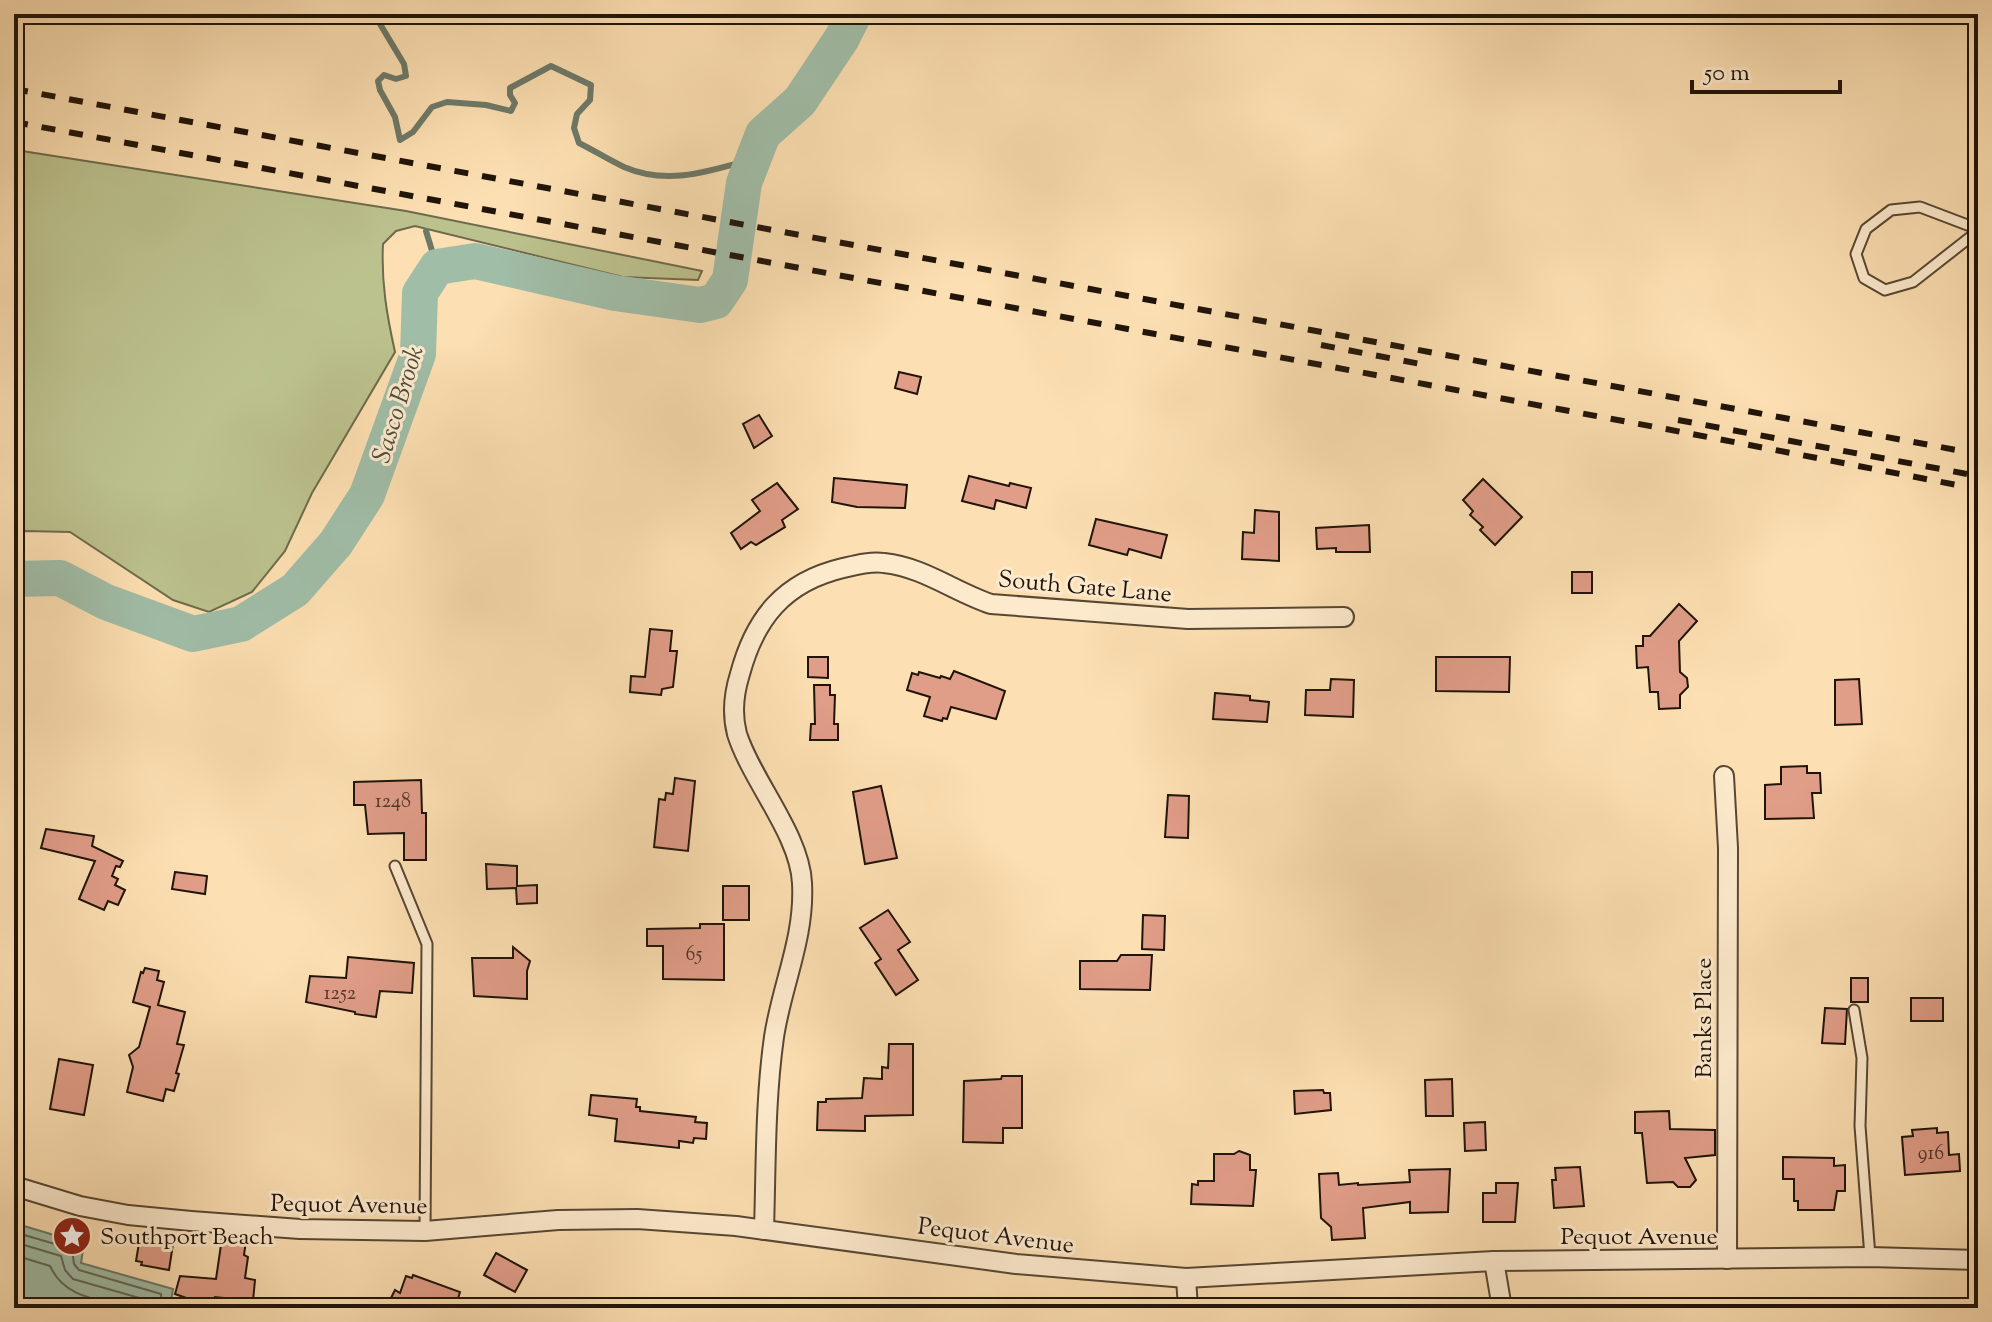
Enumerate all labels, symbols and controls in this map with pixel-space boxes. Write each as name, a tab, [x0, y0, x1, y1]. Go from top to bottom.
scale bar	[1692, 44, 1840, 94]
text: 50 m	[1702, 57, 1750, 91]
water label: Sasco Brook	[364, 341, 435, 468]
street label: South Gate Lane	[997, 563, 1173, 613]
house number: 1248	[375, 788, 411, 817]
house number: 65	[686, 941, 703, 970]
street label: Banks Place	[1688, 958, 1722, 1078]
house number: 1252	[324, 980, 356, 1009]
house number: 916	[1918, 1140, 1944, 1169]
street label: Pequot Avenue	[270, 1188, 428, 1224]
street label: Pequot Avenue	[916, 1211, 1076, 1263]
place icon: Southport Beach	[51, 1215, 93, 1257]
place label: Southport Beach	[100, 1221, 274, 1255]
street label: Pequot Avenue	[1560, 1221, 1718, 1255]

